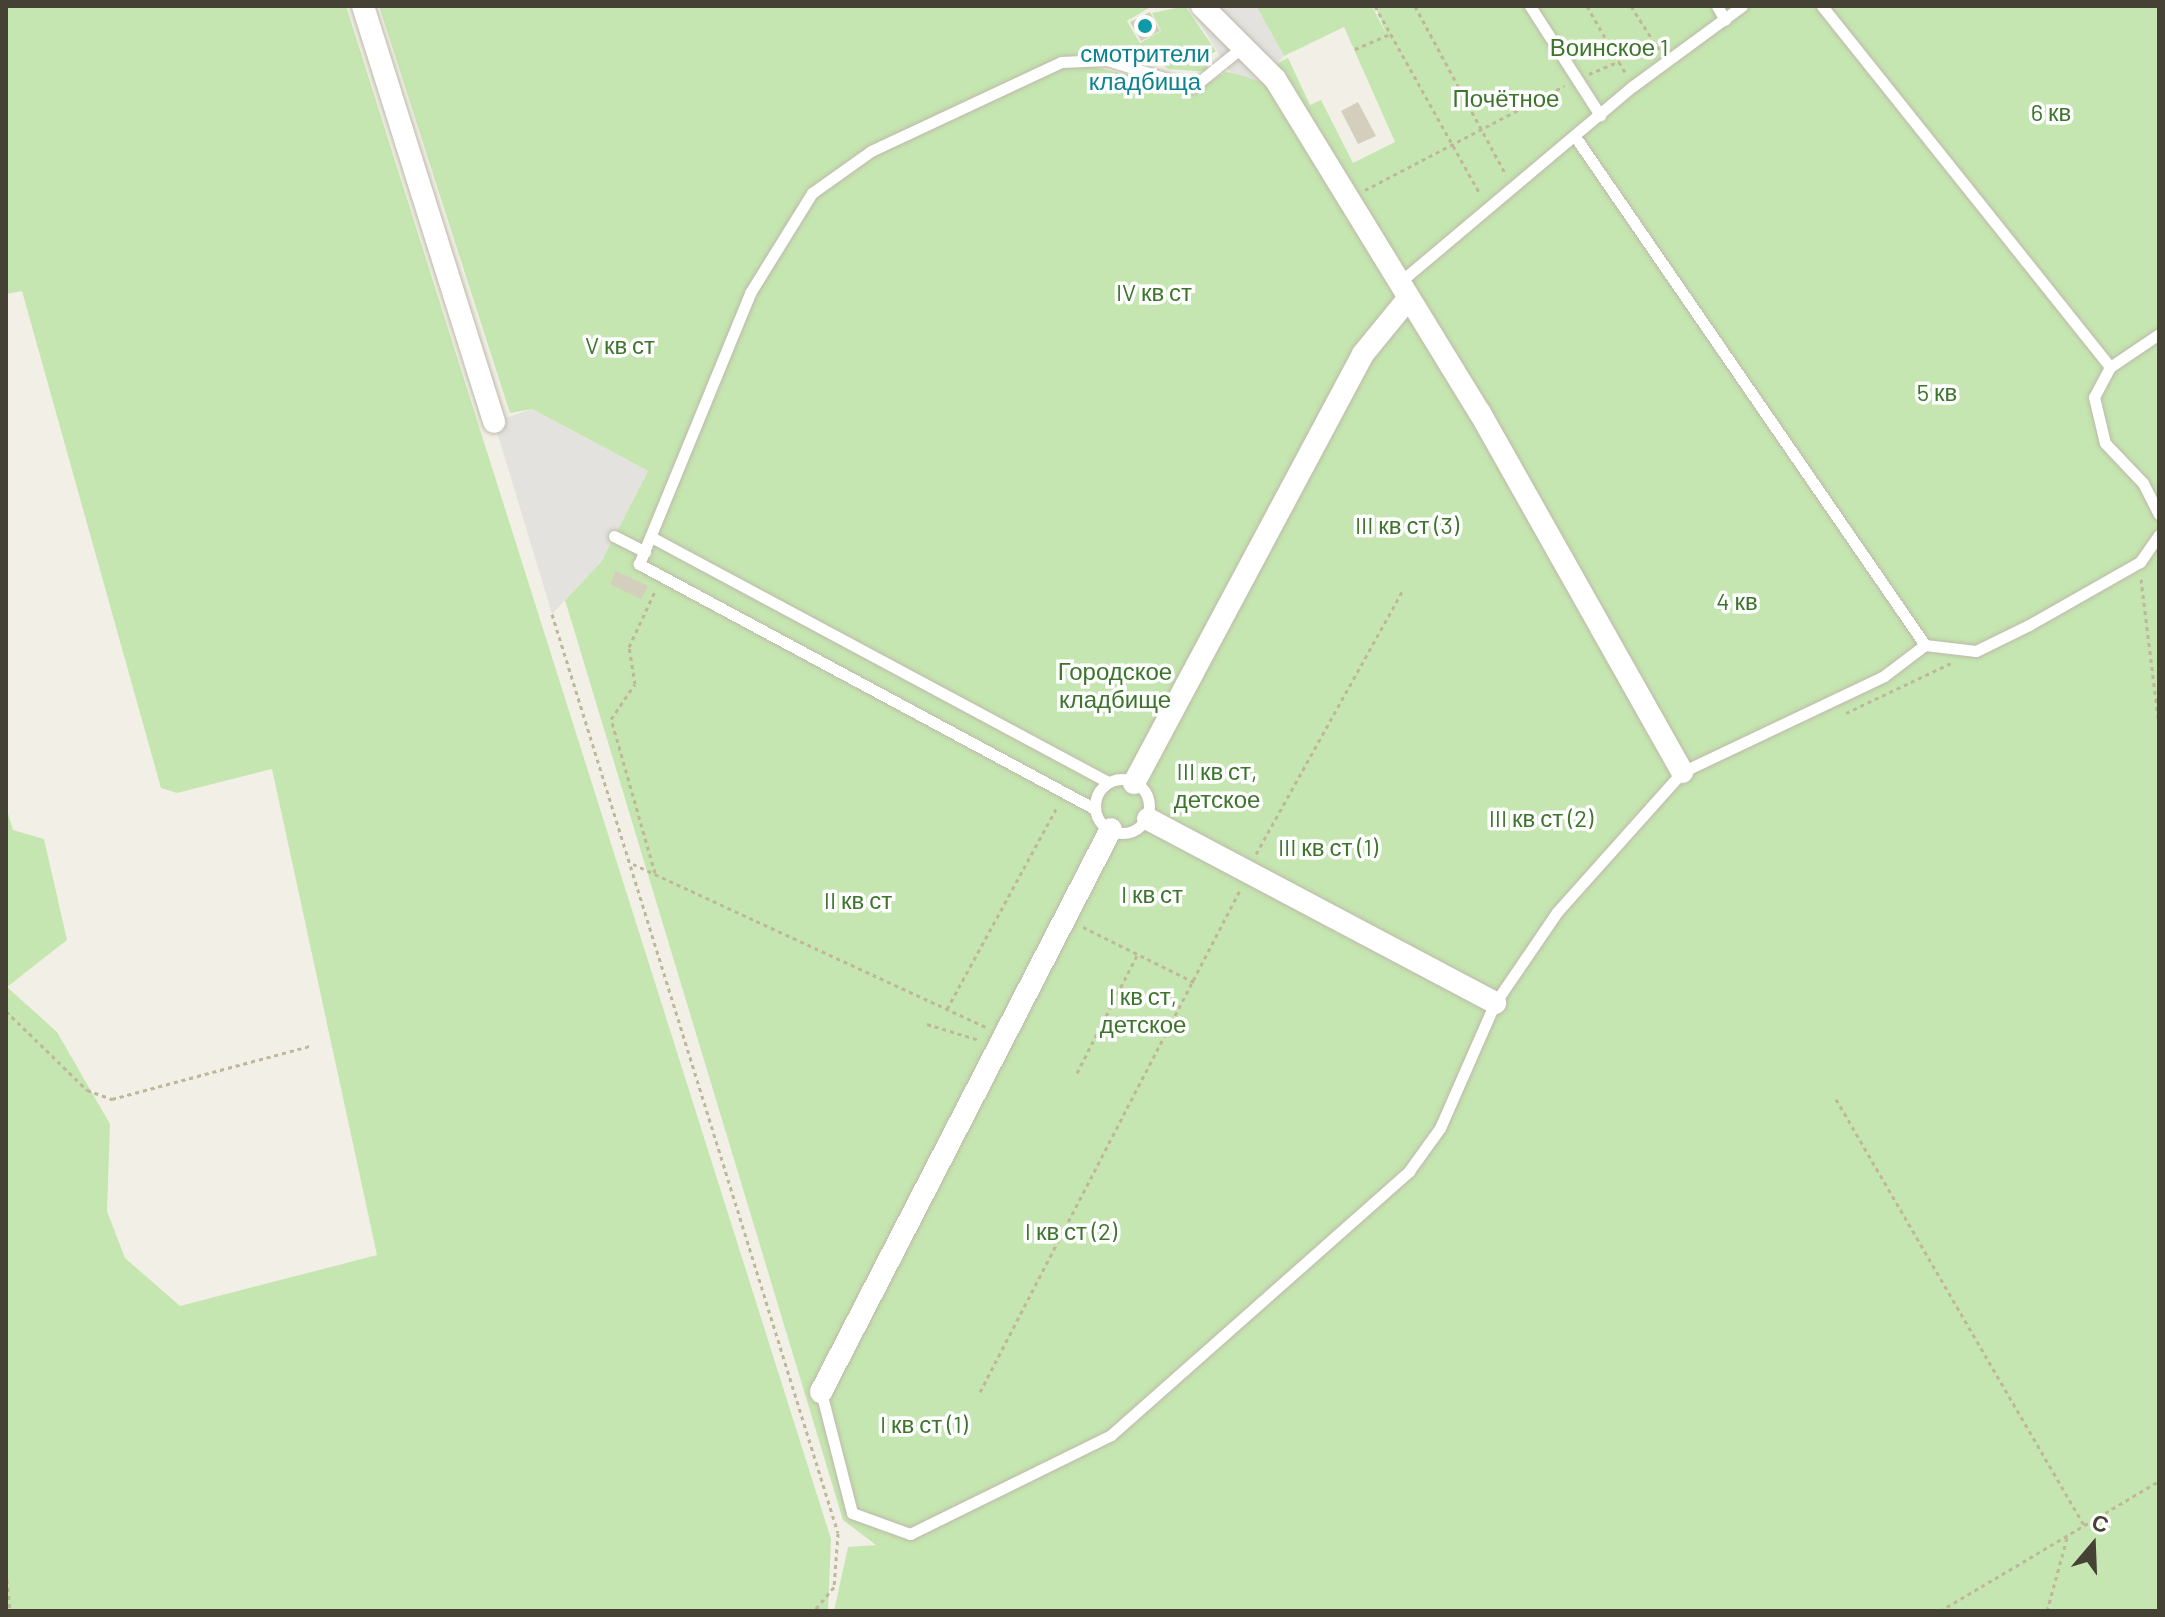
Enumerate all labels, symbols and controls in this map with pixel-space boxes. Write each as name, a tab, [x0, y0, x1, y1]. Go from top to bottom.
marker: смотрители кладбища	[1136, 17, 1154, 35]
park label: Воинское 1	[1550, 33, 1668, 61]
place label: смотрители кладбища	[1080, 39, 1210, 95]
park label: Почётное	[1453, 84, 1559, 112]
park label: 6 кв	[2031, 98, 2071, 126]
park label: IV кв ст	[1116, 278, 1192, 306]
park label: V кв ст	[585, 331, 655, 359]
park label: 5 кв	[1917, 378, 1957, 406]
park label: III кв ст (3)	[1355, 511, 1459, 539]
park label: 4 кв	[1716, 587, 1758, 615]
park label: Городское кладбище	[1058, 657, 1172, 713]
park label: III кв ст, детское	[1174, 757, 1260, 813]
park label: III кв ст (2)	[1489, 804, 1593, 832]
park label: III кв ст (1)	[1278, 833, 1378, 861]
park label: I кв ст	[1121, 880, 1183, 908]
park label: II кв ст	[824, 886, 892, 914]
park label: I кв ст, детское	[1100, 982, 1186, 1038]
park label: I кв ст (2)	[1025, 1217, 1117, 1245]
park label: I кв ст (1)	[880, 1410, 968, 1438]
north arrow	[2053, 1505, 2133, 1585]
text: С	[2089, 1507, 2113, 1537]

